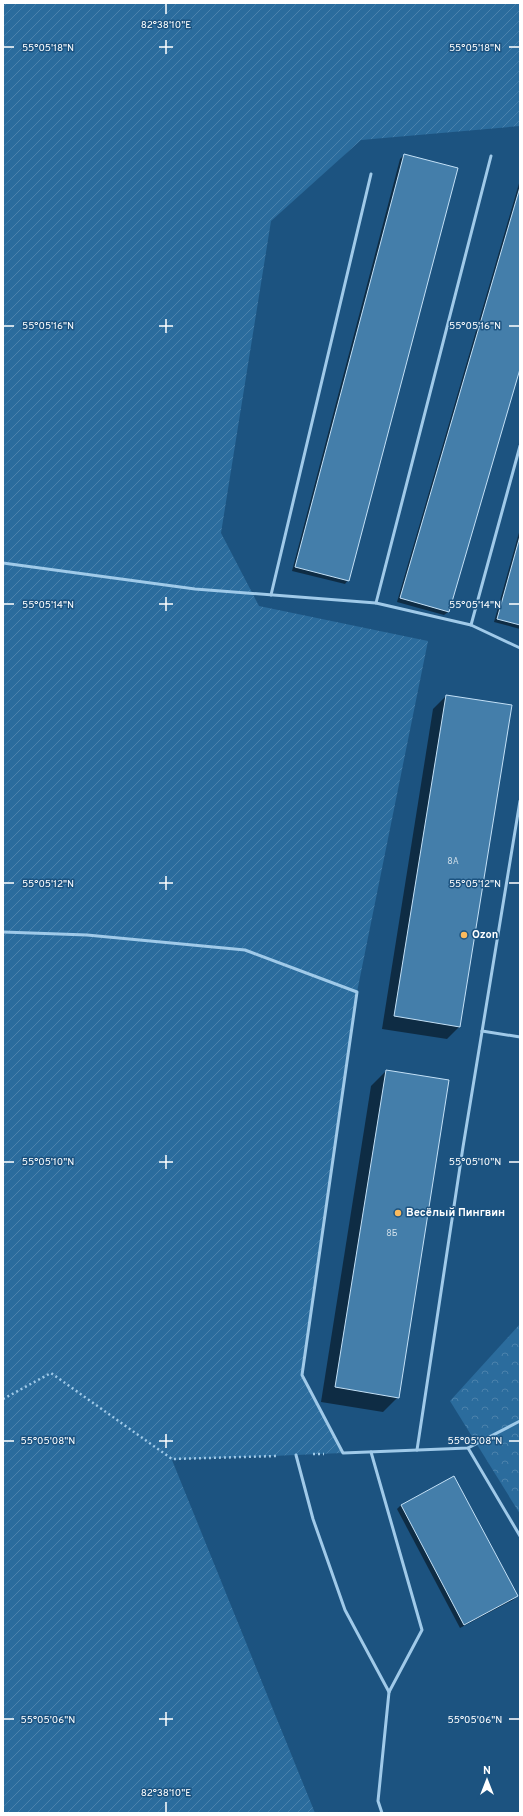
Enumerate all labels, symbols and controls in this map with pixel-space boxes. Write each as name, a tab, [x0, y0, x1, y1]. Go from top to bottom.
text: 82°38'10"E	[141, 19, 191, 32]
text: 55°05'18"N	[22, 42, 74, 55]
text: 55°05'18"N	[449, 42, 501, 55]
text: 55°05'16"N	[22, 320, 74, 333]
text: 55°05'16"N	[449, 320, 501, 333]
text: 55°05'14"N	[22, 599, 74, 612]
text: 55°05'14"N	[449, 599, 501, 612]
house number: 8А	[447, 856, 459, 867]
text: 55°05'12"N	[22, 878, 74, 891]
text: 55°05'12"N	[449, 878, 501, 891]
place label: Ozon	[472, 928, 498, 942]
marker: Ozon	[459, 930, 469, 940]
text: 55°05'10"N	[22, 1156, 74, 1169]
text: 55°05'10"N	[449, 1156, 501, 1169]
place label: Весёлый Пингвин	[406, 1206, 505, 1220]
marker: Весёлый Пингвин	[393, 1208, 403, 1218]
house number: 8Б	[386, 1228, 398, 1239]
text: 55°05'08"N	[21, 1435, 75, 1448]
text: 55°05'08"N	[448, 1435, 502, 1448]
text: 55°05'06"N	[21, 1714, 75, 1727]
text: 55°05'06"N	[448, 1714, 502, 1727]
north arrow	[467, 1760, 507, 1800]
text: N	[483, 1764, 491, 1778]
text: 82°38'10"E	[141, 1787, 191, 1800]

